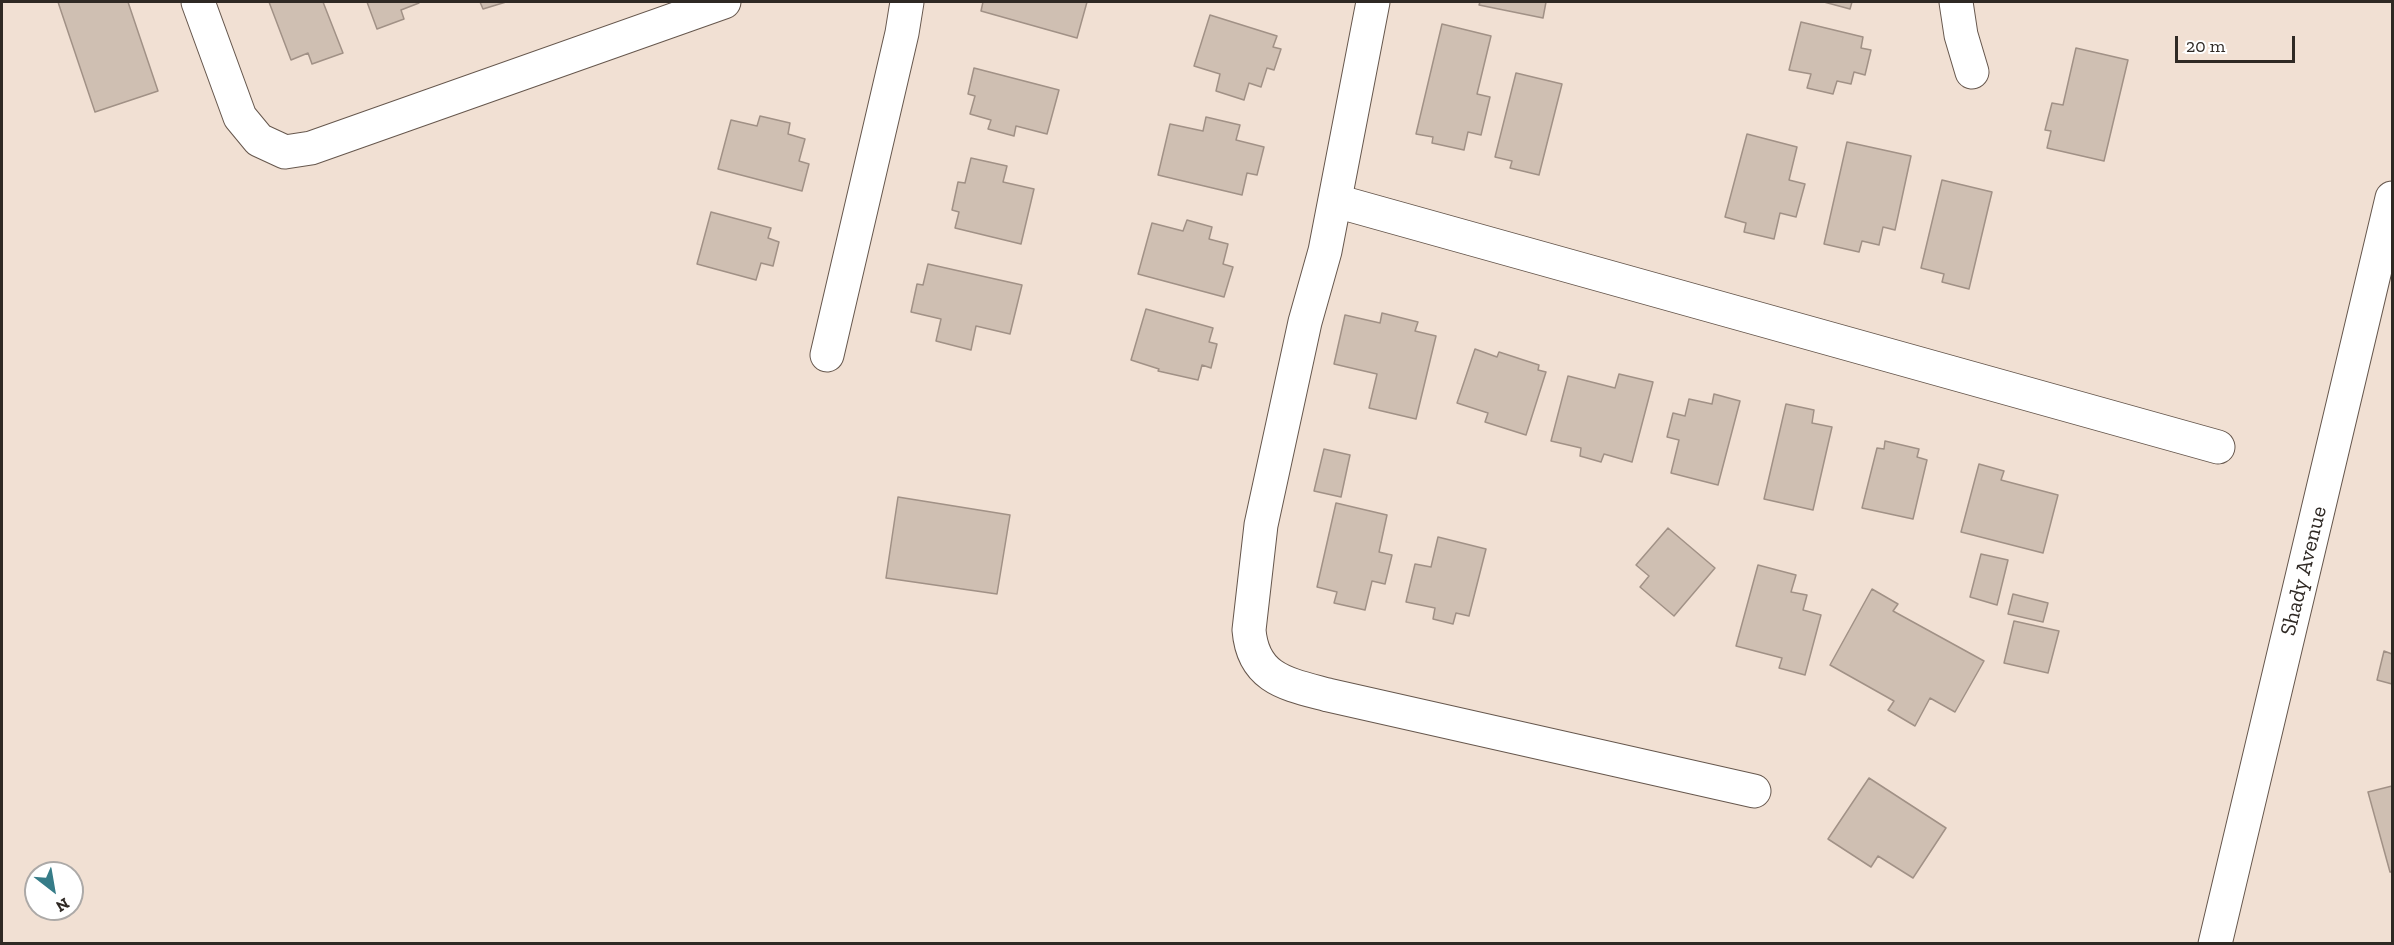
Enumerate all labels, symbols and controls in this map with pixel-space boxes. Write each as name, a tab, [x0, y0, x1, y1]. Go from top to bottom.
scale bar	[2178, 24, 2298, 62]
text: 20 m	[2186, 35, 2225, 57]
street label: Shady Avenue	[2275, 504, 2333, 638]
north arrow	[24, 861, 84, 921]
text: N	[52, 894, 73, 916]

